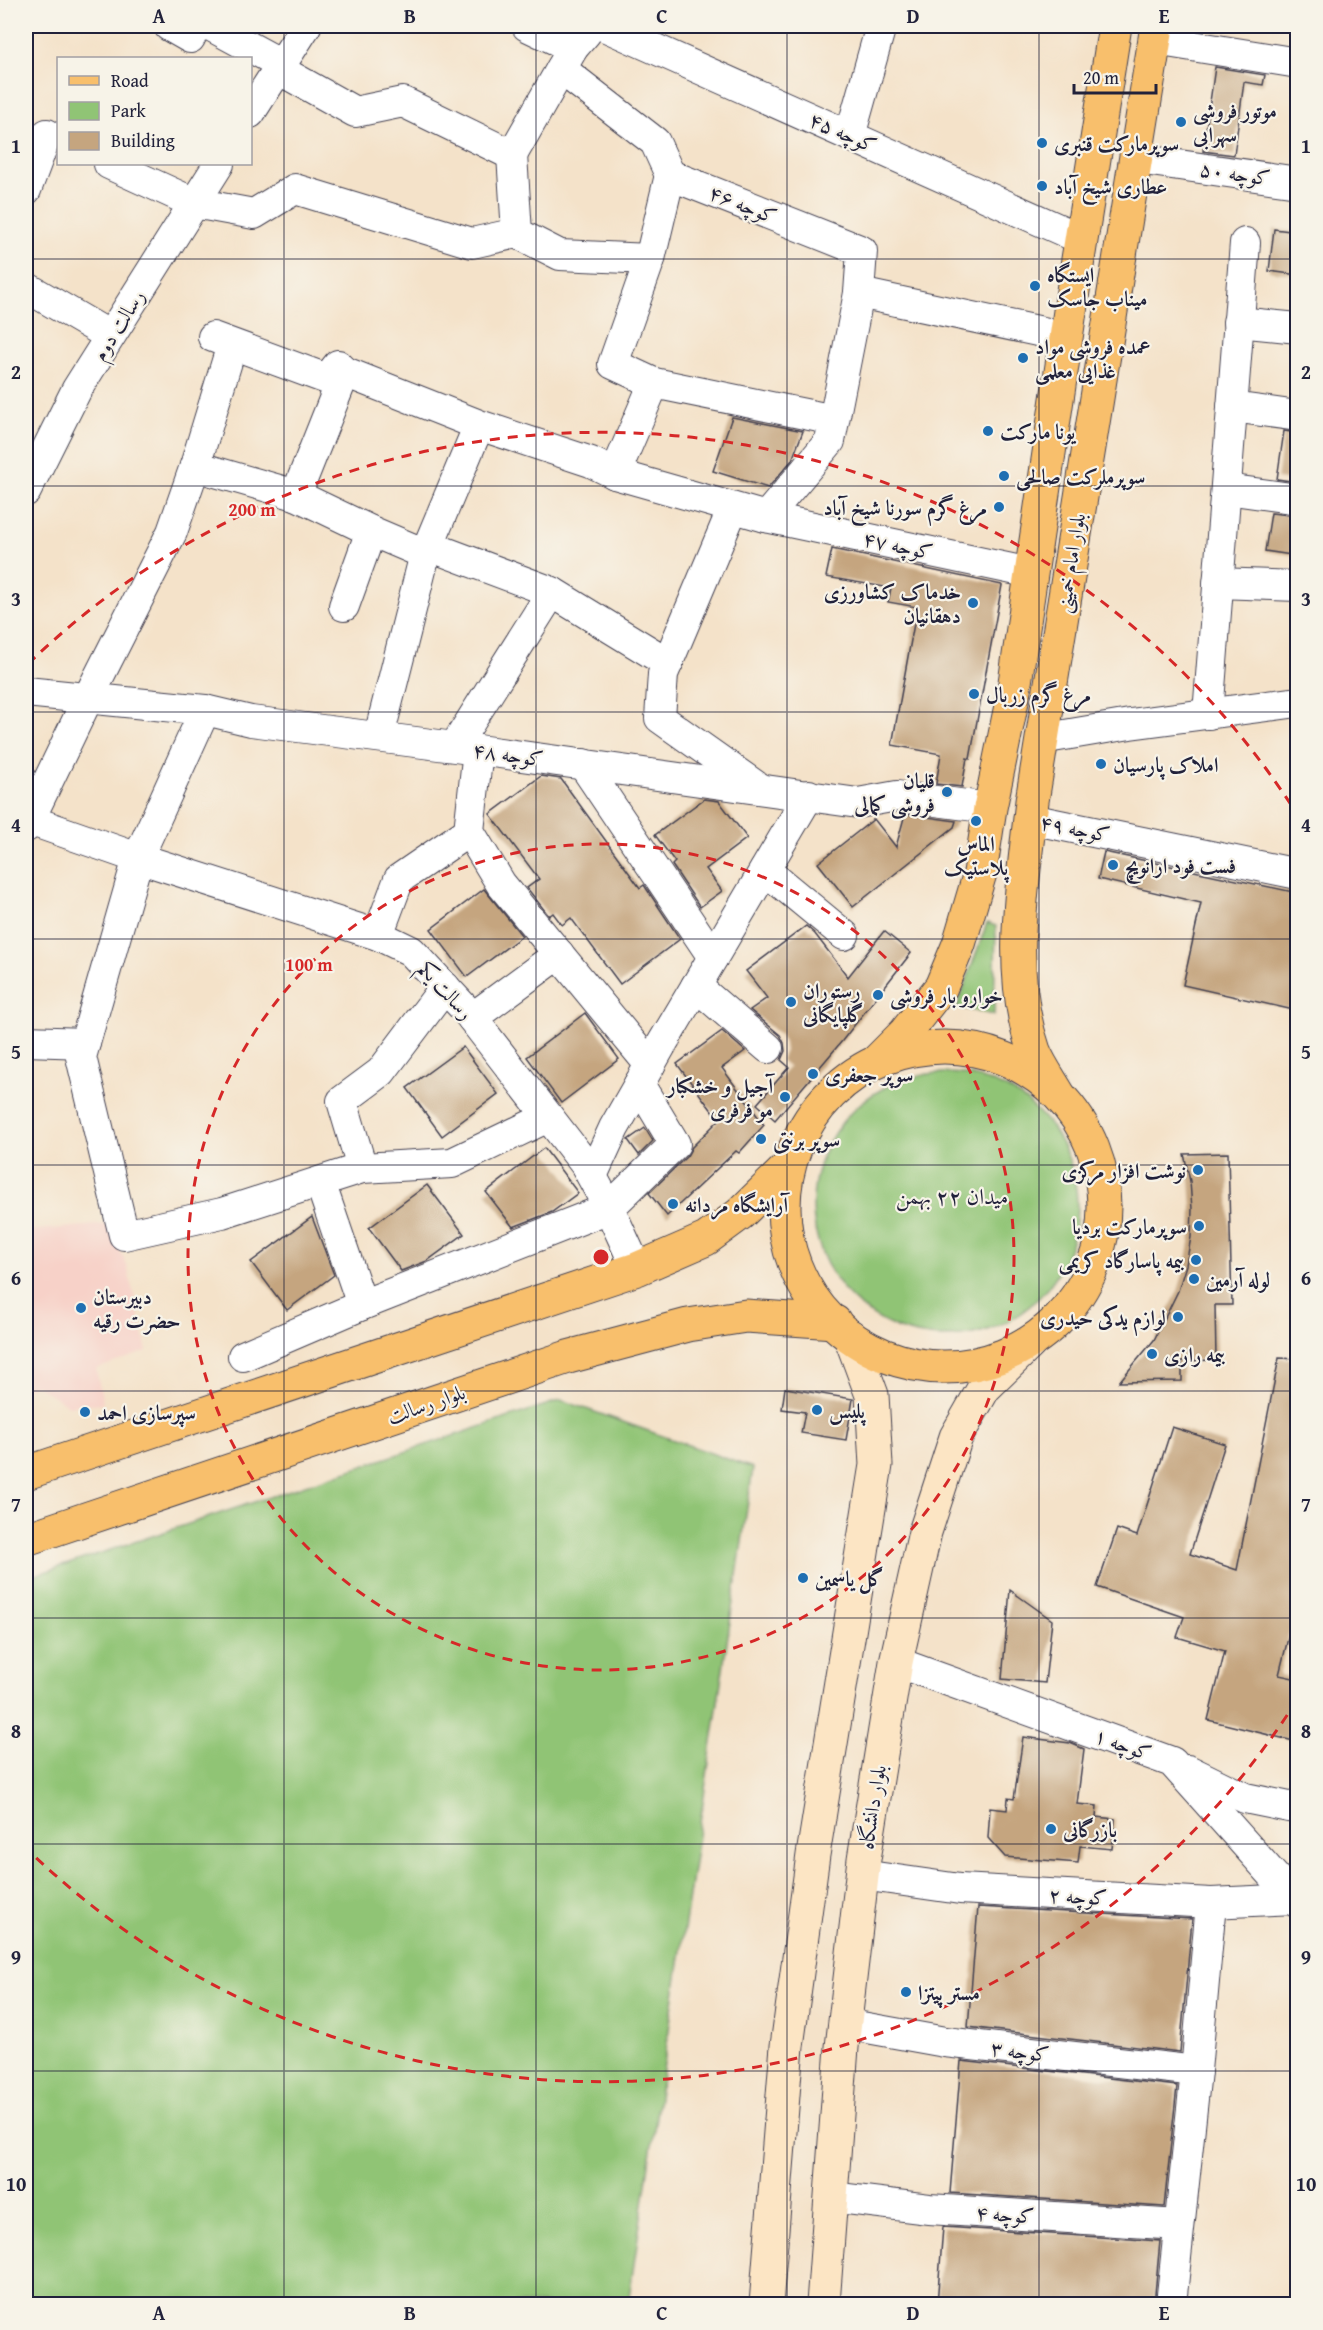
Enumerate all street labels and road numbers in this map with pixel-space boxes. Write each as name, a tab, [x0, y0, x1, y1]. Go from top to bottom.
street label: کوچه ۴۵	[804, 103, 882, 161]
street label: کوچه ۵۰	[1198, 153, 1272, 193]
street label: کوچه ۴۶	[704, 176, 782, 232]
street label: رسالت دوم	[84, 283, 155, 368]
street label: بلوار امام خمینی	[1047, 511, 1096, 616]
street label: کوچه ۴۷	[860, 522, 936, 568]
street label: کوچه ۴۸	[471, 734, 545, 774]
street label: کوچه ۴۹	[1037, 806, 1113, 850]
street label: رسالت یکم	[407, 953, 481, 1030]
street label: بلوار رسالت	[383, 1376, 469, 1432]
street label: کوچه ۱	[1090, 1719, 1156, 1769]
street label: بلوار دانشگاه	[850, 1762, 894, 1852]
street label: کوچه ۲	[1048, 1879, 1108, 1913]
street label: کوچه ۳	[989, 2032, 1051, 2070]
street label: کوچه ۴	[975, 2196, 1035, 2232]

